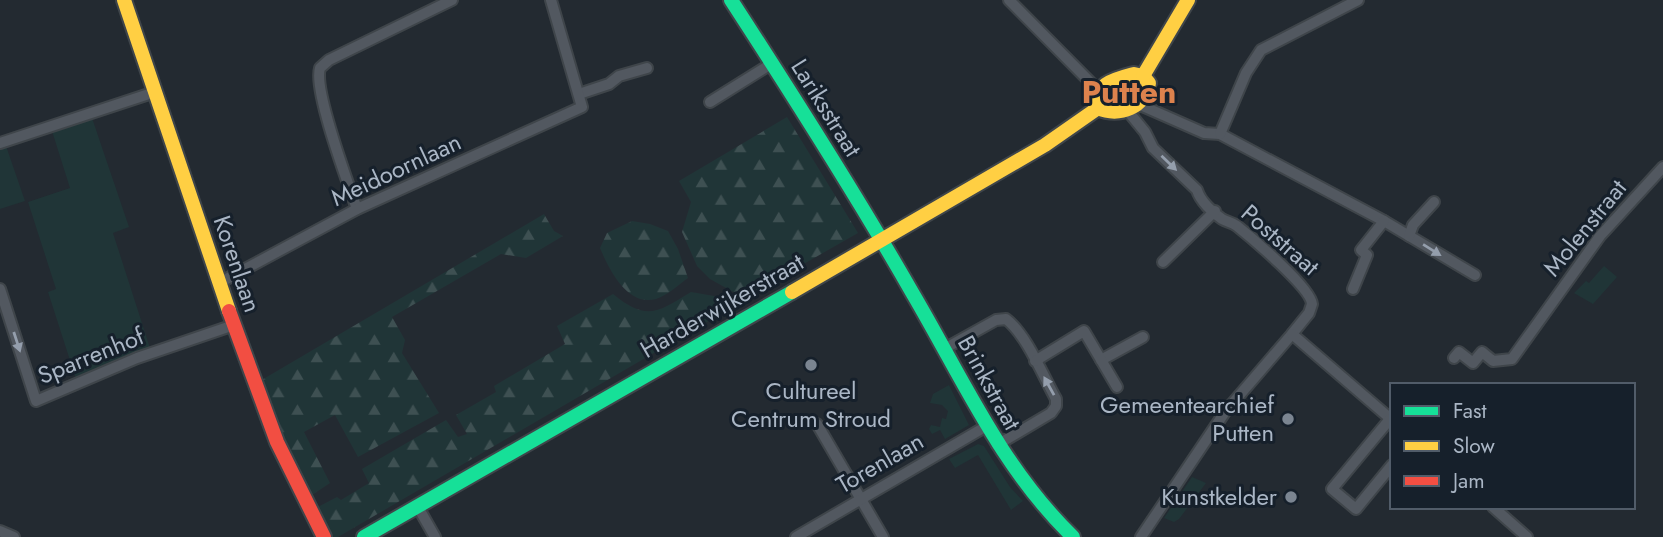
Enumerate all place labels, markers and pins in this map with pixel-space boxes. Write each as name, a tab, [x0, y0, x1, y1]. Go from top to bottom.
marker: Cultureel Centrum Stroud	[803, 357, 819, 373]
place label: Cultureel Centrum Stroud	[731, 373, 891, 436]
place label: Gemeentearchief Putten	[1100, 387, 1275, 450]
marker: Gemeentearchief Putten	[1280, 411, 1296, 427]
place label: Kunstkelder	[1161, 479, 1278, 514]
marker: Kunstkelder	[1283, 489, 1299, 505]

